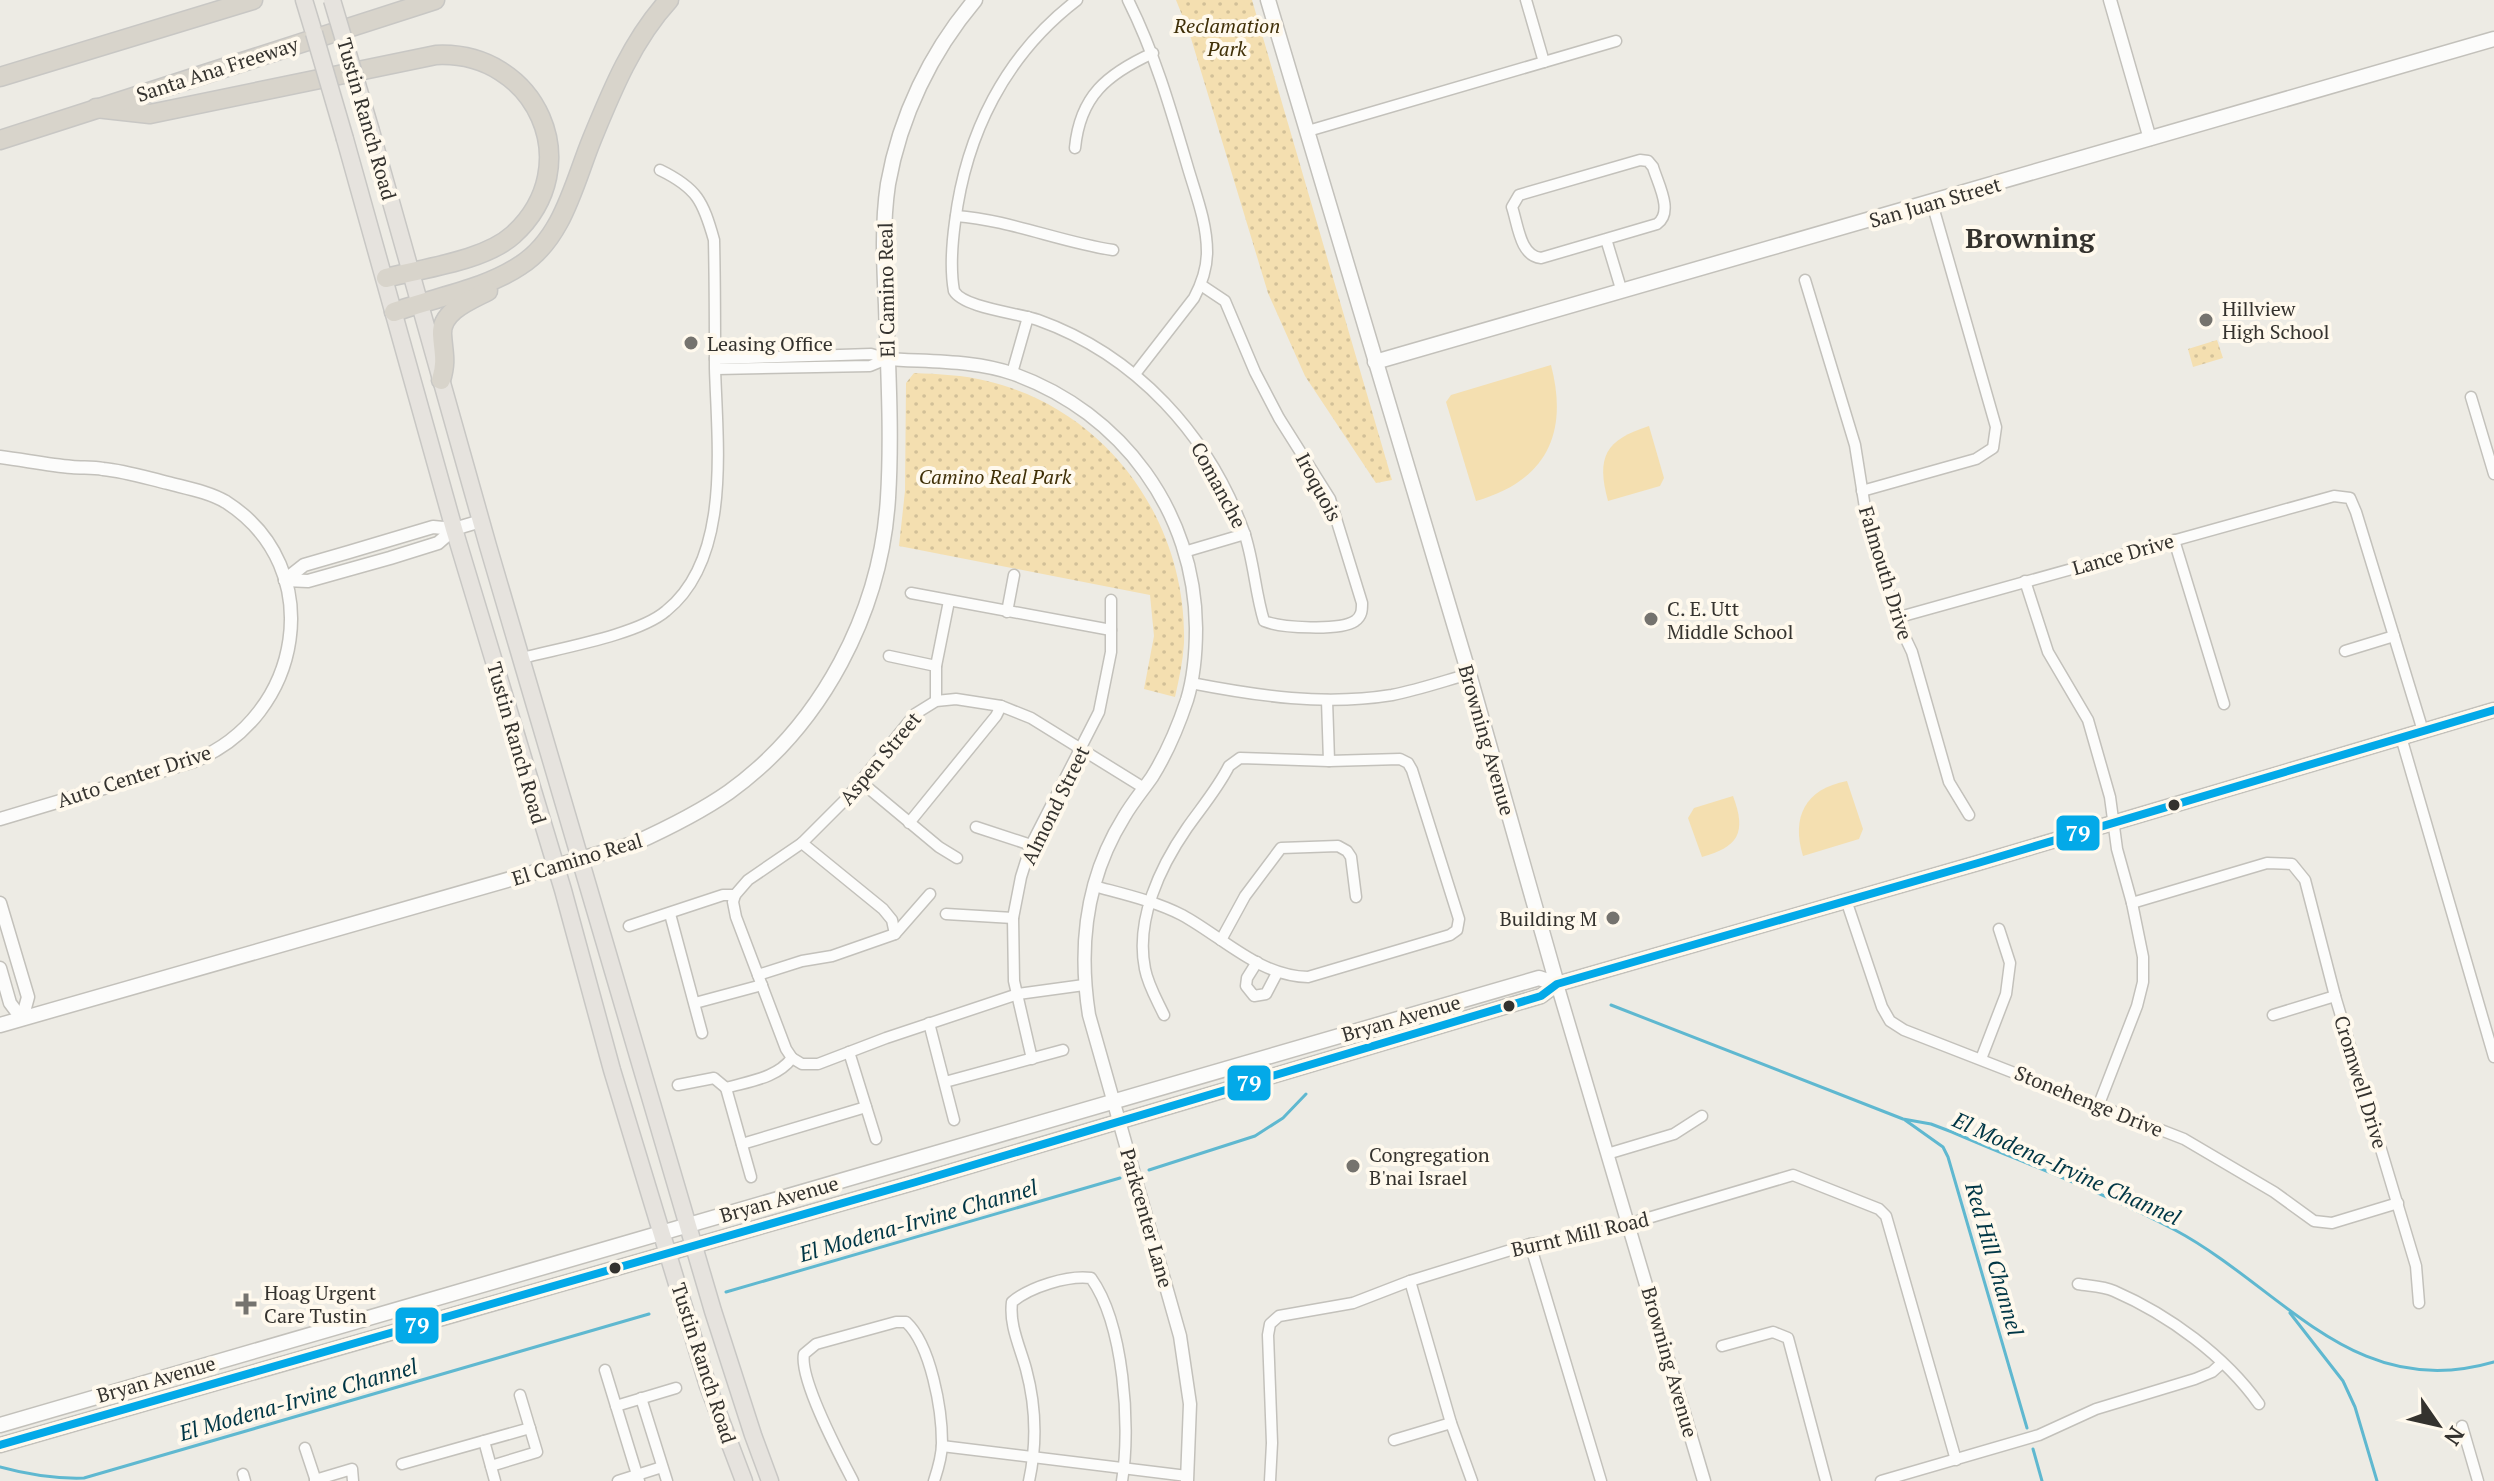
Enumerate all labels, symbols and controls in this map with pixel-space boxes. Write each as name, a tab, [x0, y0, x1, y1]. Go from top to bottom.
park label: Reclamation Park	[1173, 12, 1280, 62]
street label: Santa Ana Freeway	[133, 30, 302, 108]
street label: Tustin Ranch Road	[331, 35, 403, 203]
street label: San Juan Street	[1866, 170, 2005, 234]
district label: Browning	[1965, 219, 2096, 256]
street label: El Camino Real	[871, 222, 901, 358]
place label: Hillview High School	[2222, 295, 2330, 345]
marker: Hillview High School	[2197, 311, 2215, 329]
place label: Leasing Office	[707, 330, 833, 357]
marker: Leasing Office	[682, 334, 700, 352]
street label: Comanche	[1185, 437, 1253, 533]
street label: Iroquois	[1290, 448, 1348, 526]
park label: Camino Real Park	[919, 463, 1072, 490]
street label: Falmouth Drive	[1853, 503, 1919, 643]
street label: Lance Drive	[2069, 527, 2177, 581]
place label: C. E. Utt Middle School	[1667, 595, 1793, 645]
marker: C. E. Utt Middle School	[1642, 610, 1660, 628]
street label: Tustin Ranch Road	[481, 659, 553, 827]
street label: Browning Avenue	[1453, 661, 1521, 819]
street label: Aspen Street	[833, 705, 927, 810]
street label: Auto Center Drive	[53, 738, 215, 814]
street label: Almond Street	[1015, 741, 1096, 869]
unlabelled marker	[2166, 797, 2182, 813]
line badge: 79	[2055, 814, 2101, 852]
text: 79	[2066, 818, 2090, 847]
street label: El Camino Real	[508, 826, 646, 892]
place label: Building M	[1499, 905, 1597, 932]
marker: Building M	[1604, 909, 1622, 927]
street label: Bryan Avenue	[1338, 988, 1464, 1048]
unlabelled marker	[1501, 998, 1517, 1014]
street label: Cromwell Drive	[2328, 1012, 2394, 1152]
street label: Stonehenge Drive	[2011, 1059, 2167, 1143]
line badge: 79	[1226, 1064, 1272, 1102]
text: 79	[1237, 1068, 1261, 1097]
water label: El Modena-Irvine Channel	[1948, 1104, 2186, 1231]
place label: Congregation B'nai Israel	[1369, 1141, 1490, 1191]
street label: Parkcenter Lane	[1114, 1145, 1180, 1291]
marker: Congregation B'nai Israel	[1344, 1157, 1362, 1175]
street label: Bryan Avenue	[716, 1169, 842, 1229]
water label: El Modena-Irvine Channel	[795, 1172, 1041, 1268]
water label: Red Hill Channel	[1959, 1178, 2031, 1339]
street label: Burnt Mill Road	[1509, 1205, 1651, 1263]
unlabelled marker	[607, 1260, 623, 1276]
place label: Hoag Urgent Care Tustin	[264, 1279, 377, 1329]
street label: Tustin Ranch Road	[665, 1279, 743, 1447]
street label: Browning Avenue	[1636, 1283, 1704, 1441]
marker: Hoag Urgent Care Tustin	[235, 1293, 257, 1315]
line badge: 79	[394, 1306, 440, 1345]
text: 79	[405, 1310, 429, 1339]
street label: Bryan Avenue	[93, 1349, 219, 1409]
water label: El Modena-Irvine Channel	[175, 1351, 421, 1447]
north arrow	[2398, 1385, 2478, 1465]
text: N	[2438, 1421, 2472, 1452]

